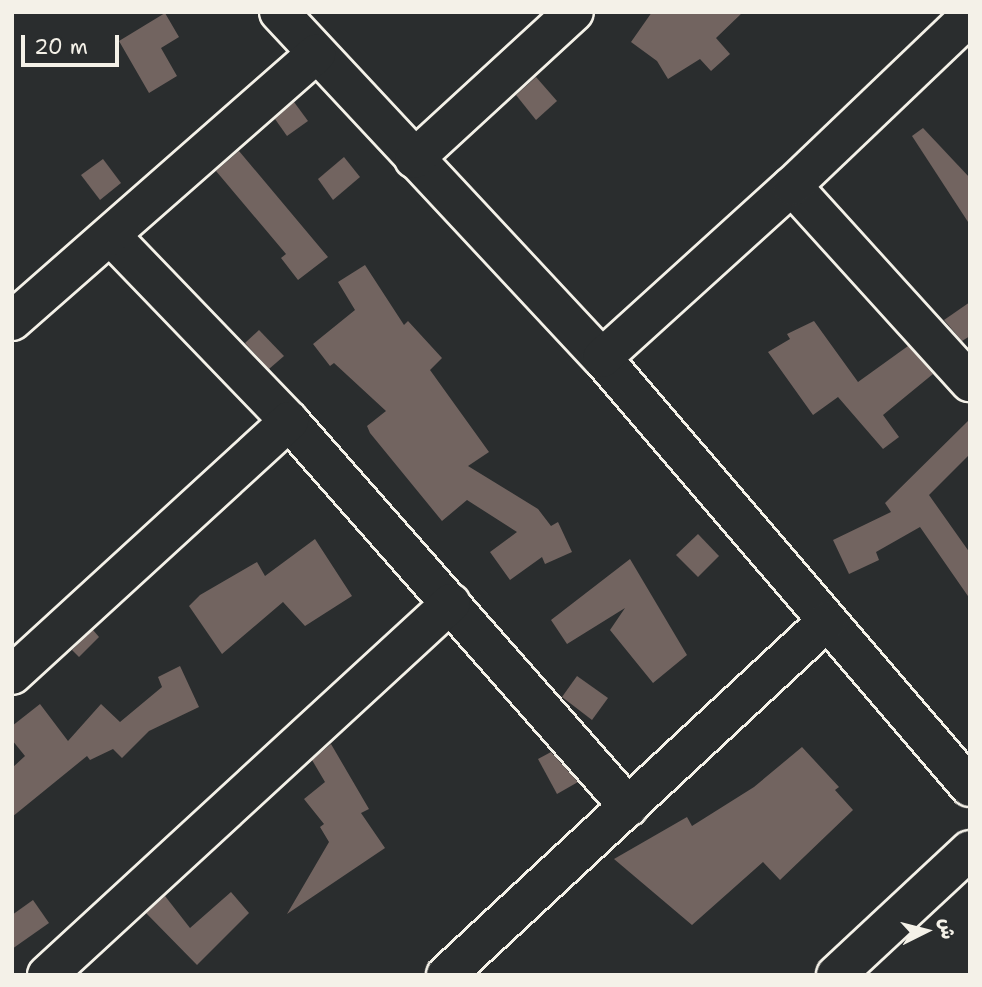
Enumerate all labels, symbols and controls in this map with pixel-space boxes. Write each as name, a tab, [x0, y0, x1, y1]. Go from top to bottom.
scale bar	[24, 21, 122, 65]
text: 20 m	[34, 33, 88, 61]
north arrow	[891, 896, 961, 966]
text: ش	[934, 917, 961, 940]

